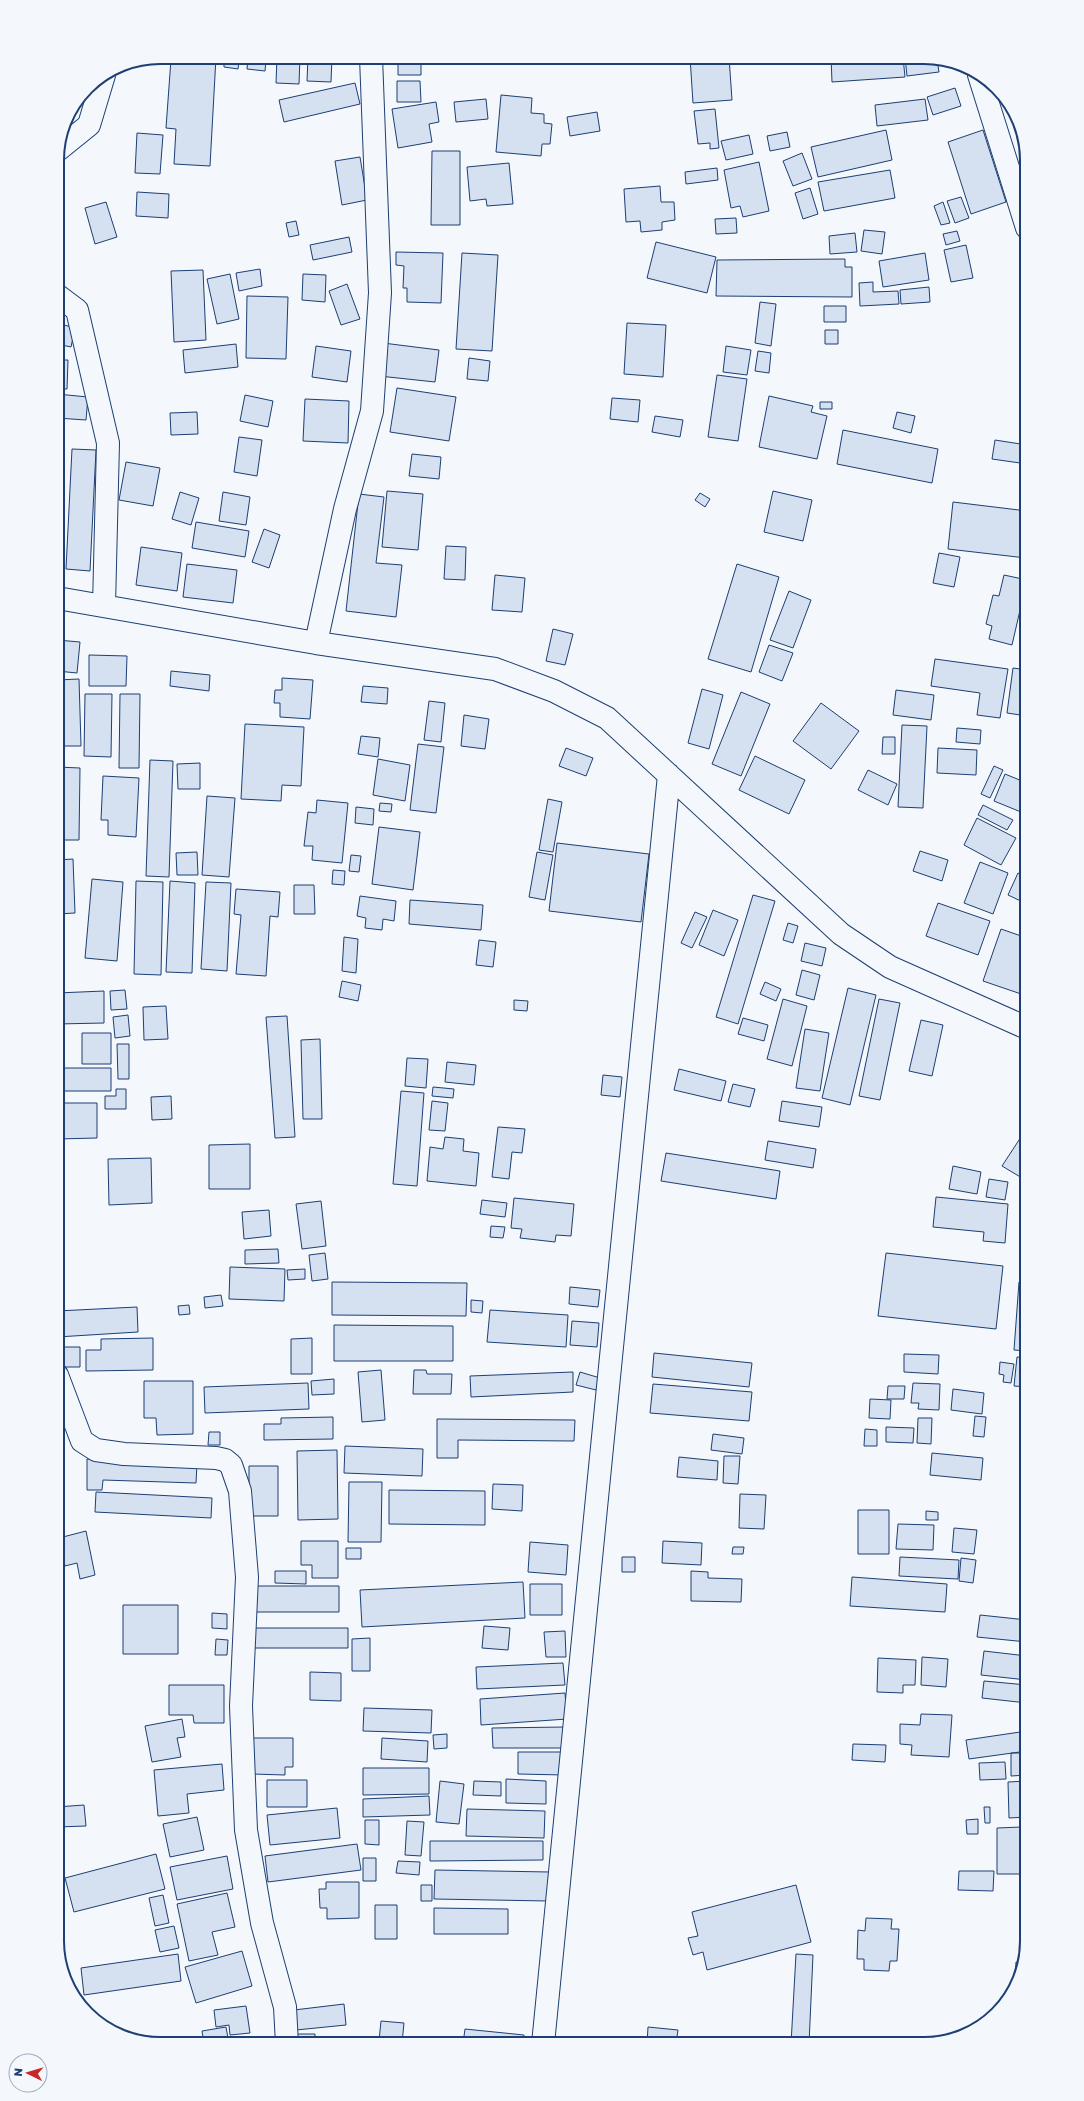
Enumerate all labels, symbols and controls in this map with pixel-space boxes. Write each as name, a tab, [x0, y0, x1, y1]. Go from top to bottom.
north arrow	[8, 2053, 48, 2093]
text: N	[11, 2067, 24, 2077]

